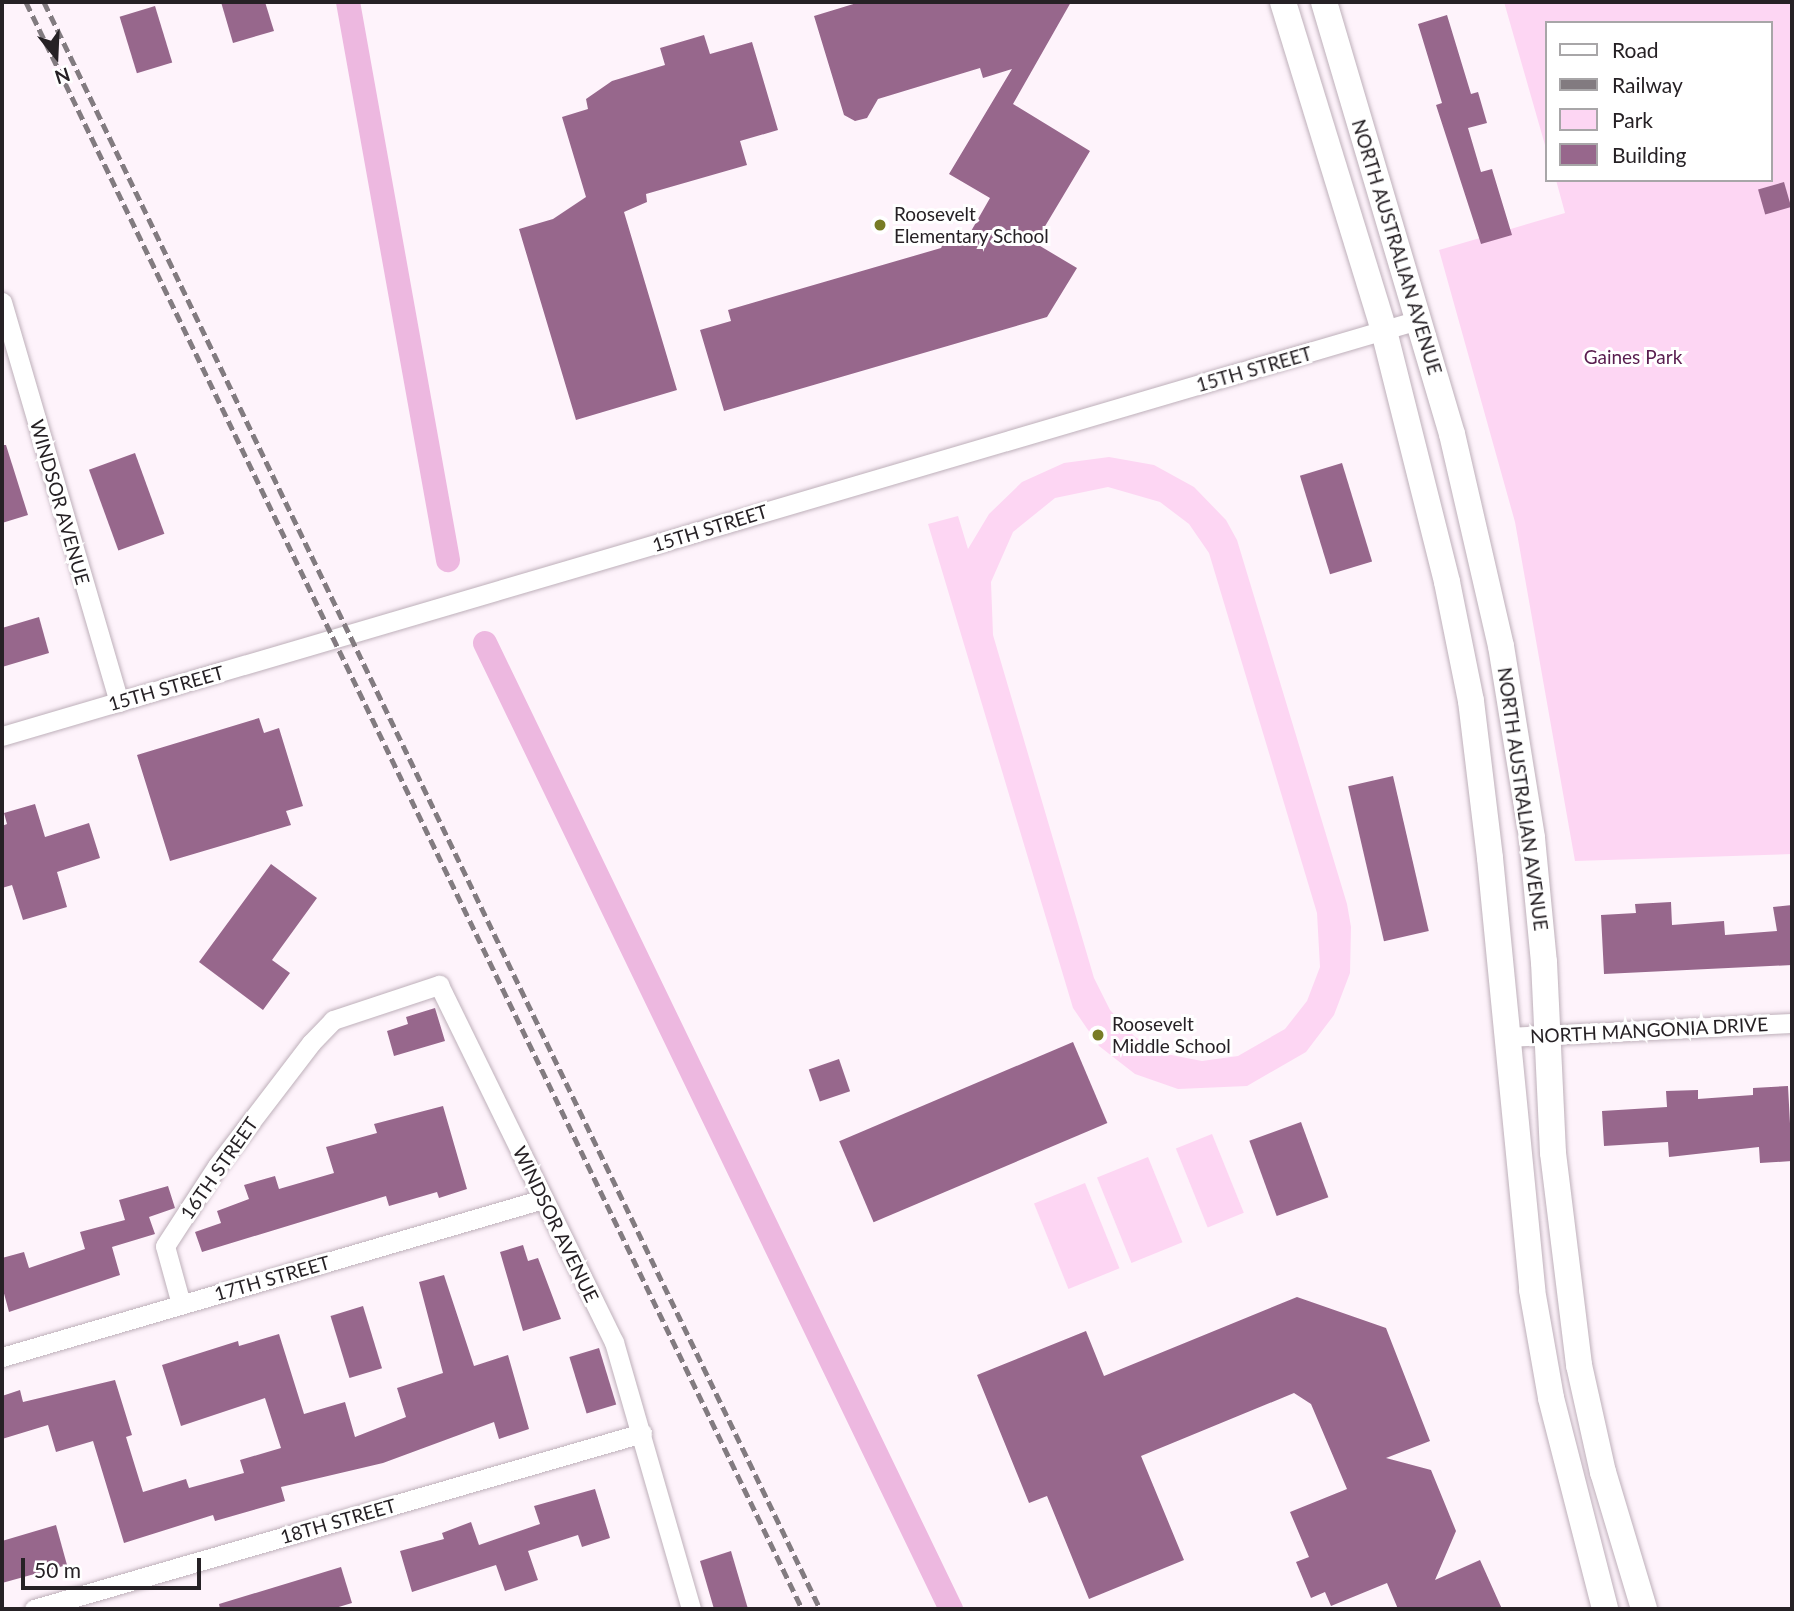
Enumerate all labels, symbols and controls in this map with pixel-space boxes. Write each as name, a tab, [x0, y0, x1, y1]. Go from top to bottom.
north arrow	[21, 21, 91, 91]
legend	[1546, 21, 1773, 182]
text: Road	[1612, 37, 1659, 62]
text: N	[52, 63, 73, 90]
text: Railway	[1612, 72, 1683, 97]
text: Park	[1612, 107, 1653, 132]
street label: NORTH AUSTRALIAN AVENUE	[1347, 116, 1447, 378]
text: Building	[1612, 142, 1687, 167]
place label: Roosevelt Elementary School	[894, 203, 1049, 247]
marker: Roosevelt Elementary School	[872, 217, 888, 233]
street label: 15TH STREET	[1194, 342, 1314, 396]
park label: Gaines Park	[1584, 346, 1682, 368]
street label: WINDSOR AVENUE	[25, 416, 95, 588]
street label: 15TH STREET	[650, 500, 770, 556]
street label: 15TH STREET	[106, 661, 226, 715]
street label: NORTH AUSTRALIAN AVENUE	[1493, 665, 1553, 933]
street label: NORTH MANGONIA DRIVE	[1529, 1012, 1769, 1048]
place label: Roosevelt Middle School	[1112, 1013, 1231, 1057]
marker: Roosevelt Middle School	[1090, 1027, 1106, 1043]
street label: 16TH STREET	[175, 1113, 263, 1223]
street label: WINDSOR AVENUE	[508, 1142, 604, 1306]
street label: 17TH STREET	[212, 1251, 332, 1305]
street label: 18TH STREET	[278, 1494, 398, 1548]
scale bar	[24, 1544, 205, 1588]
text: 50 m	[34, 1557, 81, 1582]

